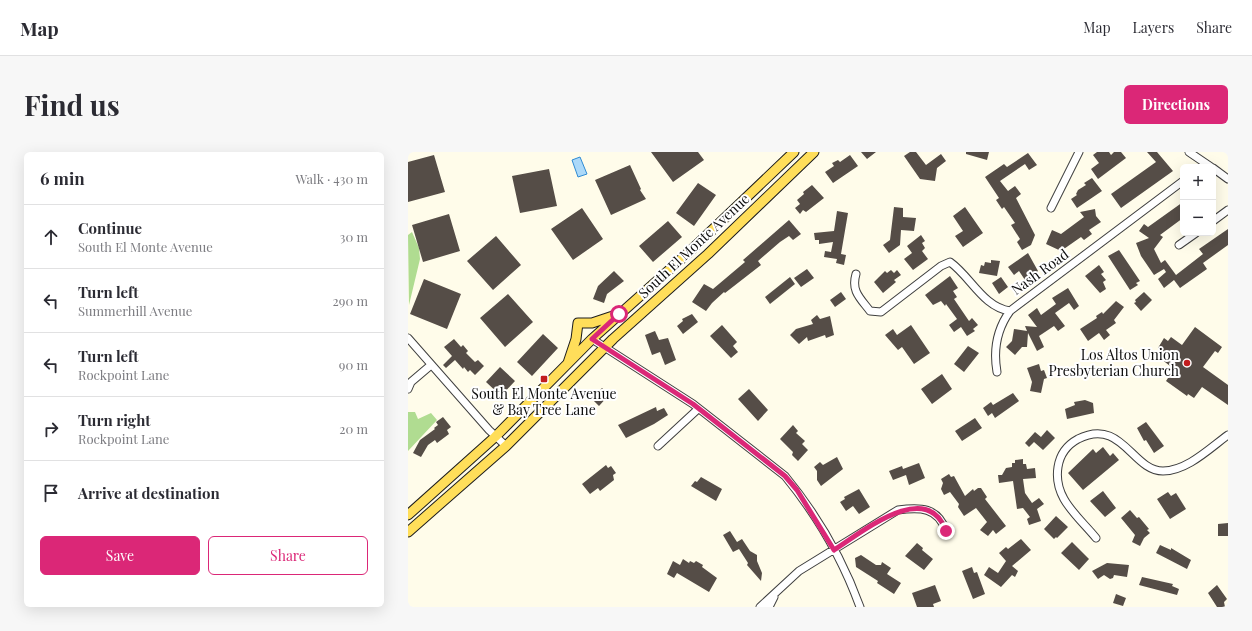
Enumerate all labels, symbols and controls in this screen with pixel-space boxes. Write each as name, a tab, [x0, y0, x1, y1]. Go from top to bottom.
text: Map	[20, 15, 59, 41]
text: Map	[1083, 18, 1111, 37]
text: Layers	[1133, 18, 1174, 37]
text: Share	[1196, 18, 1232, 37]
button: Directions	[1124, 85, 1228, 124]
text: Find us	[24, 86, 120, 123]
map controls	[1180, 164, 1216, 236]
button: +	[1180, 164, 1216, 200]
text: 6 min	[40, 167, 85, 189]
text: Walk · 430 m	[295, 170, 368, 187]
street label: South El Monte Avenue	[634, 189, 753, 302]
button: −	[1180, 200, 1216, 236]
text: Continue	[78, 218, 142, 238]
icon: ahead	[40, 226, 62, 248]
text: 30 m	[340, 228, 368, 245]
text: South El Monte Avenue	[78, 238, 213, 255]
street label: Nash Road	[1007, 244, 1072, 299]
text: Turn left	[78, 282, 139, 302]
icon: left	[40, 290, 62, 312]
text: 290 m	[333, 292, 368, 309]
text: Summerhill Avenue	[78, 302, 192, 319]
route start	[610, 305, 628, 323]
place label: Los Altos Union Presbyterian Church	[1049, 345, 1180, 380]
text: Turn left	[78, 346, 139, 366]
icon: left	[40, 354, 62, 376]
text: 90 m	[339, 356, 368, 373]
marker: Los Altos Union Presbyterian Church	[1182, 358, 1192, 368]
text: Rockpoint Lane	[78, 366, 169, 383]
marker: South El Monte Avenue & Bay Tree Lane	[539, 374, 549, 384]
place label: South El Monte Avenue & Bay Tree Lane	[471, 384, 617, 419]
text: Turn right	[78, 410, 151, 430]
icon: right	[40, 418, 62, 440]
text: 20 m	[339, 420, 368, 437]
text: Rockpoint Lane	[78, 430, 169, 447]
icon: arrive	[40, 482, 62, 504]
text: Arrive at destination	[78, 483, 220, 503]
route end	[937, 522, 955, 540]
button: Save	[40, 536, 200, 575]
button: Share	[208, 536, 368, 575]

